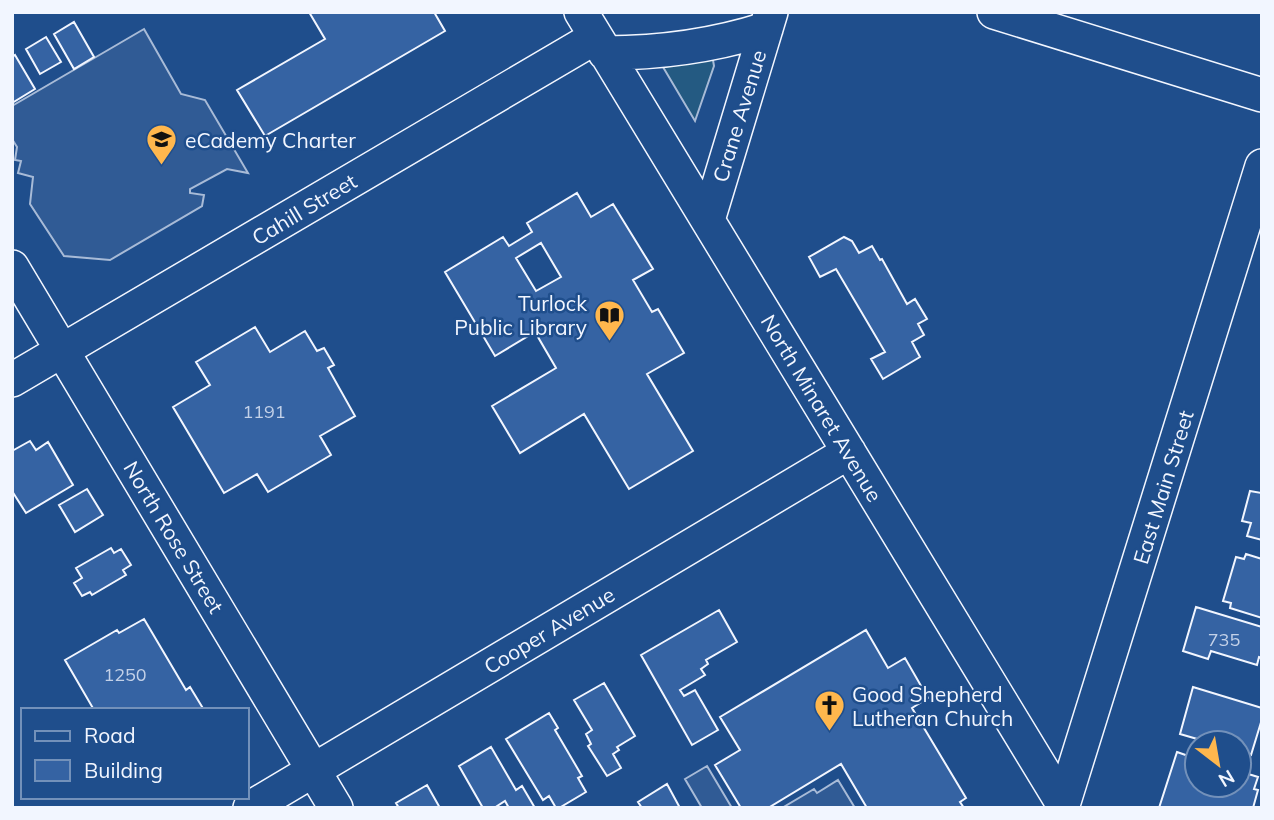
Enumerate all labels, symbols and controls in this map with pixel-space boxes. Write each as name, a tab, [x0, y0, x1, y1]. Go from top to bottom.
street label: Crane Avenue	[707, 47, 771, 185]
school or university icon: eCademy Charter	[145, 123, 179, 167]
place label: eCademy Charter	[185, 127, 356, 153]
street label: Cahill Street	[247, 168, 361, 250]
place label: Turlock Public Library	[454, 290, 587, 340]
library icon: Turlock Public Library	[593, 298, 627, 342]
street label: North Minaret Avenue	[756, 310, 888, 506]
house number: 1191	[242, 400, 286, 423]
street label: East Main Street	[1127, 407, 1199, 567]
street label: North Rose Street	[118, 456, 230, 618]
street label: Cooper Avenue	[479, 581, 619, 679]
house number: 735	[1208, 628, 1240, 651]
house number: 1250	[103, 663, 147, 686]
place label: Good Shepherd Lutheran Church	[852, 681, 1013, 731]
church icon: Good Shepherd Lutheran Church	[812, 689, 846, 733]
legend	[21, 708, 248, 799]
text: Road	[84, 722, 135, 748]
north arrow	[1183, 729, 1253, 799]
text: Building	[84, 757, 163, 783]
text: N	[1214, 765, 1239, 793]

